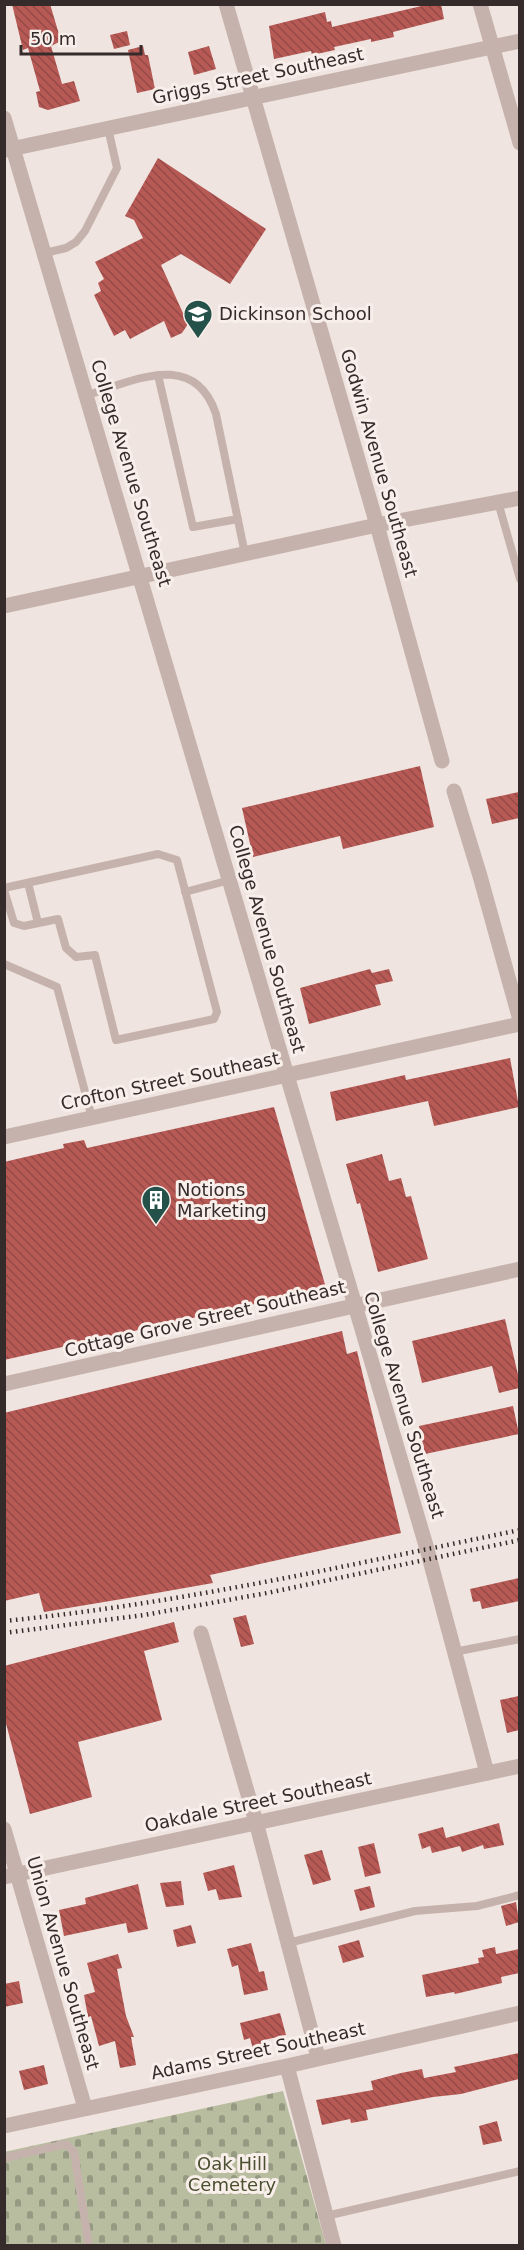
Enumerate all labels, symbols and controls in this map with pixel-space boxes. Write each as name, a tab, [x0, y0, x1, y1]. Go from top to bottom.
scale bar	[21, 18, 141, 56]
text: 50 m	[30, 28, 76, 49]
street label: Griggs Street Southeast	[150, 43, 366, 108]
school or university icon: Dickinson School	[182, 298, 214, 340]
place label: Dickinson School	[219, 303, 372, 324]
street label: Godwin Avenue Southeast	[337, 346, 422, 580]
street label: College Avenue Southeast	[87, 357, 176, 589]
street label: College Avenue Southeast	[225, 822, 310, 1055]
street label: Crofton Street Southeast	[59, 1047, 281, 1114]
place label: Notions Marketing	[177, 1179, 267, 1221]
building icon: Notions Marketing	[140, 1184, 172, 1226]
street label: Cottage Grove Street Southeast	[62, 1276, 347, 1361]
street label: College Avenue Southeast	[360, 1289, 449, 1521]
street label: Oakdale Street Southeast	[143, 1767, 373, 1836]
street label: Union Avenue Southeast	[23, 1854, 104, 2072]
street label: Adams Street Southeast	[149, 2018, 367, 2083]
park label: Oak Hill Cemetery	[188, 2153, 277, 2195]

